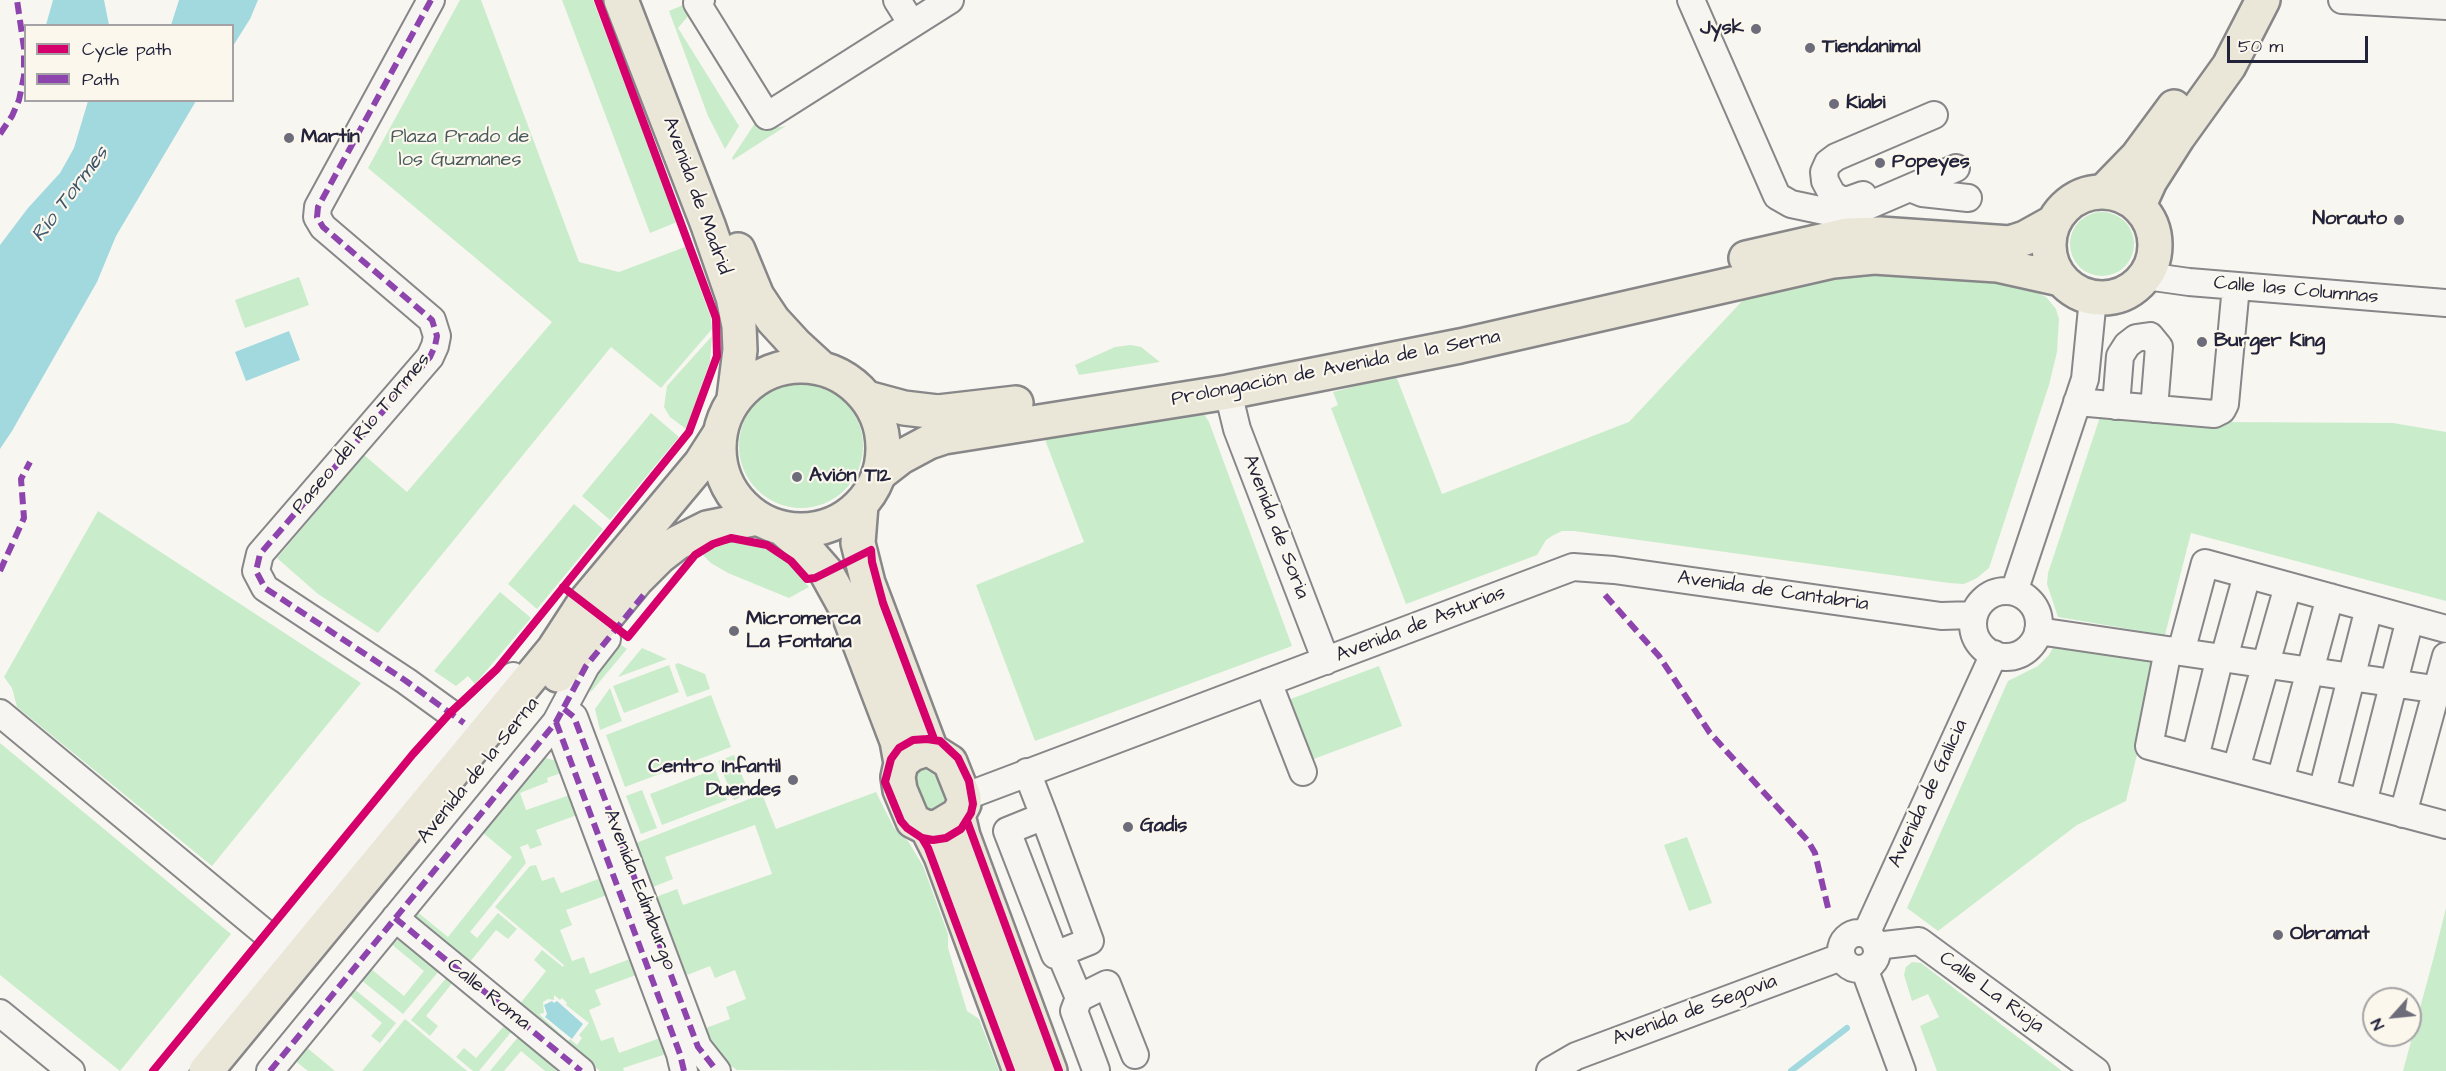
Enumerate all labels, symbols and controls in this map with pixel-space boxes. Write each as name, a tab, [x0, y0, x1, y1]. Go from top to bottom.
place label: Jysk	[1700, 17, 1744, 41]
marker: Jysk	[1749, 22, 1763, 36]
legend	[24, 24, 234, 102]
scale bar	[2230, 24, 2371, 62]
text: 50 m	[2238, 34, 2283, 59]
place label: Tiendanimal	[1822, 36, 1921, 60]
text: Cycle path	[82, 37, 171, 62]
marker: Tiendanimal	[1803, 41, 1817, 55]
text: Path	[82, 67, 119, 92]
place label: Kiabi	[1846, 92, 1886, 116]
marker: Kiabi	[1827, 97, 1841, 111]
street label: Avenida de Madrid	[656, 114, 736, 278]
place label: Martín	[301, 126, 360, 150]
park label: Plaza Prado de los Guzmanes	[391, 126, 529, 173]
marker: Martín	[282, 131, 296, 145]
water label: Río Tormes	[27, 142, 115, 248]
place label: Popeyes	[1892, 151, 1970, 175]
marker: Popeyes	[1873, 156, 1887, 170]
place label: Norauto	[2313, 208, 2387, 232]
marker: Norauto	[2392, 213, 2406, 227]
street label: Calle las Columnas	[2213, 272, 2379, 310]
street label: Prolongación de Avenida de la Serna	[1169, 325, 1503, 413]
place label: Burger King	[2214, 330, 2325, 354]
marker: Burger King	[2195, 335, 2209, 349]
street label: Paseo del Río Tormes	[288, 349, 436, 519]
street label: Avenida de Soria	[1236, 451, 1314, 603]
place label: Avión T12	[809, 465, 891, 489]
marker: Avión T12	[790, 470, 804, 484]
street label: Avenida de Cantabria	[1676, 567, 1870, 617]
street label: Avenida de Asturias	[1333, 582, 1509, 668]
place label: Micromerca La Fontana	[746, 608, 861, 655]
marker: Micromerca La Fontana	[727, 624, 741, 638]
street label: Avenida de la Serna	[413, 693, 545, 849]
street label: Avenida de Galicia	[1884, 716, 1974, 872]
place label: Centro Infantil Duendes	[648, 756, 781, 803]
marker: Centro Infantil Duendes	[786, 773, 800, 787]
street label: Avenida Edimburgo	[597, 806, 681, 974]
place label: Gadis	[1140, 815, 1187, 839]
marker: Gadis	[1121, 820, 1135, 834]
place label: Obramat	[2290, 923, 2370, 947]
marker: Obramat	[2271, 928, 2285, 942]
street label: Calle La Rioja	[1934, 947, 2048, 1039]
street label: Calle Roma	[441, 954, 535, 1036]
street label: Avenida de Segovia	[1609, 970, 1781, 1052]
north arrow	[2362, 987, 2422, 1047]
text: N	[2366, 1015, 2390, 1034]

